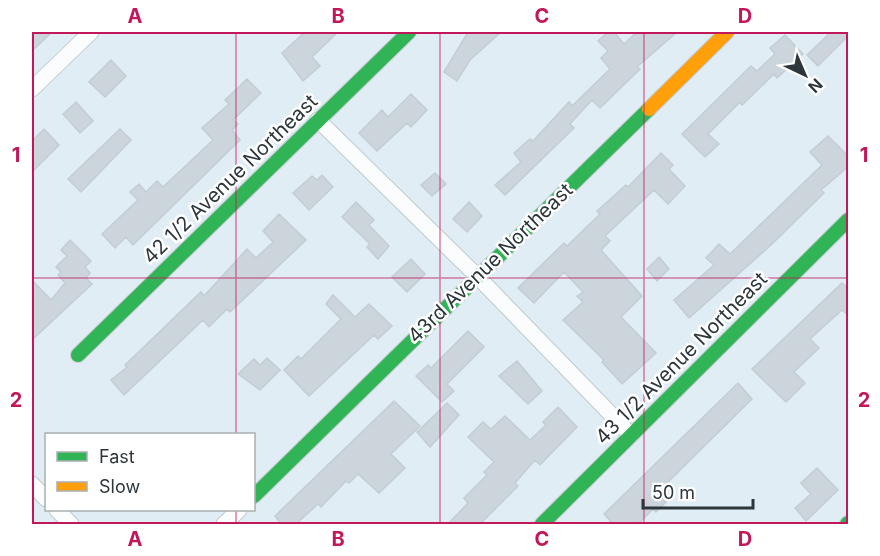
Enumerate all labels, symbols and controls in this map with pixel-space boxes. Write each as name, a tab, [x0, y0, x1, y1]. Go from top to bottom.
text: A	[128, 4, 143, 28]
text: B	[331, 4, 345, 28]
text: C	[535, 4, 549, 28]
text: D	[738, 4, 752, 28]
north arrow	[775, 45, 835, 105]
text: N	[804, 74, 827, 97]
street label: 42 1/2 Avenue Northeast	[138, 89, 323, 269]
text: 1	[12, 143, 20, 167]
text: 1	[860, 143, 868, 167]
street label: 43rd Avenue Northeast	[403, 178, 578, 348]
street label: 43 1/2 Avenue Northeast	[590, 267, 772, 449]
text: 2	[10, 388, 22, 412]
text: 2	[858, 388, 870, 412]
legend	[45, 433, 255, 511]
text: Fast	[99, 446, 135, 467]
scale bar	[643, 472, 752, 510]
text: Slow	[99, 476, 140, 497]
text: 50 m	[652, 482, 695, 503]
text: A	[128, 527, 143, 551]
text: B	[331, 527, 345, 551]
text: C	[535, 527, 549, 551]
text: D	[738, 527, 752, 551]

